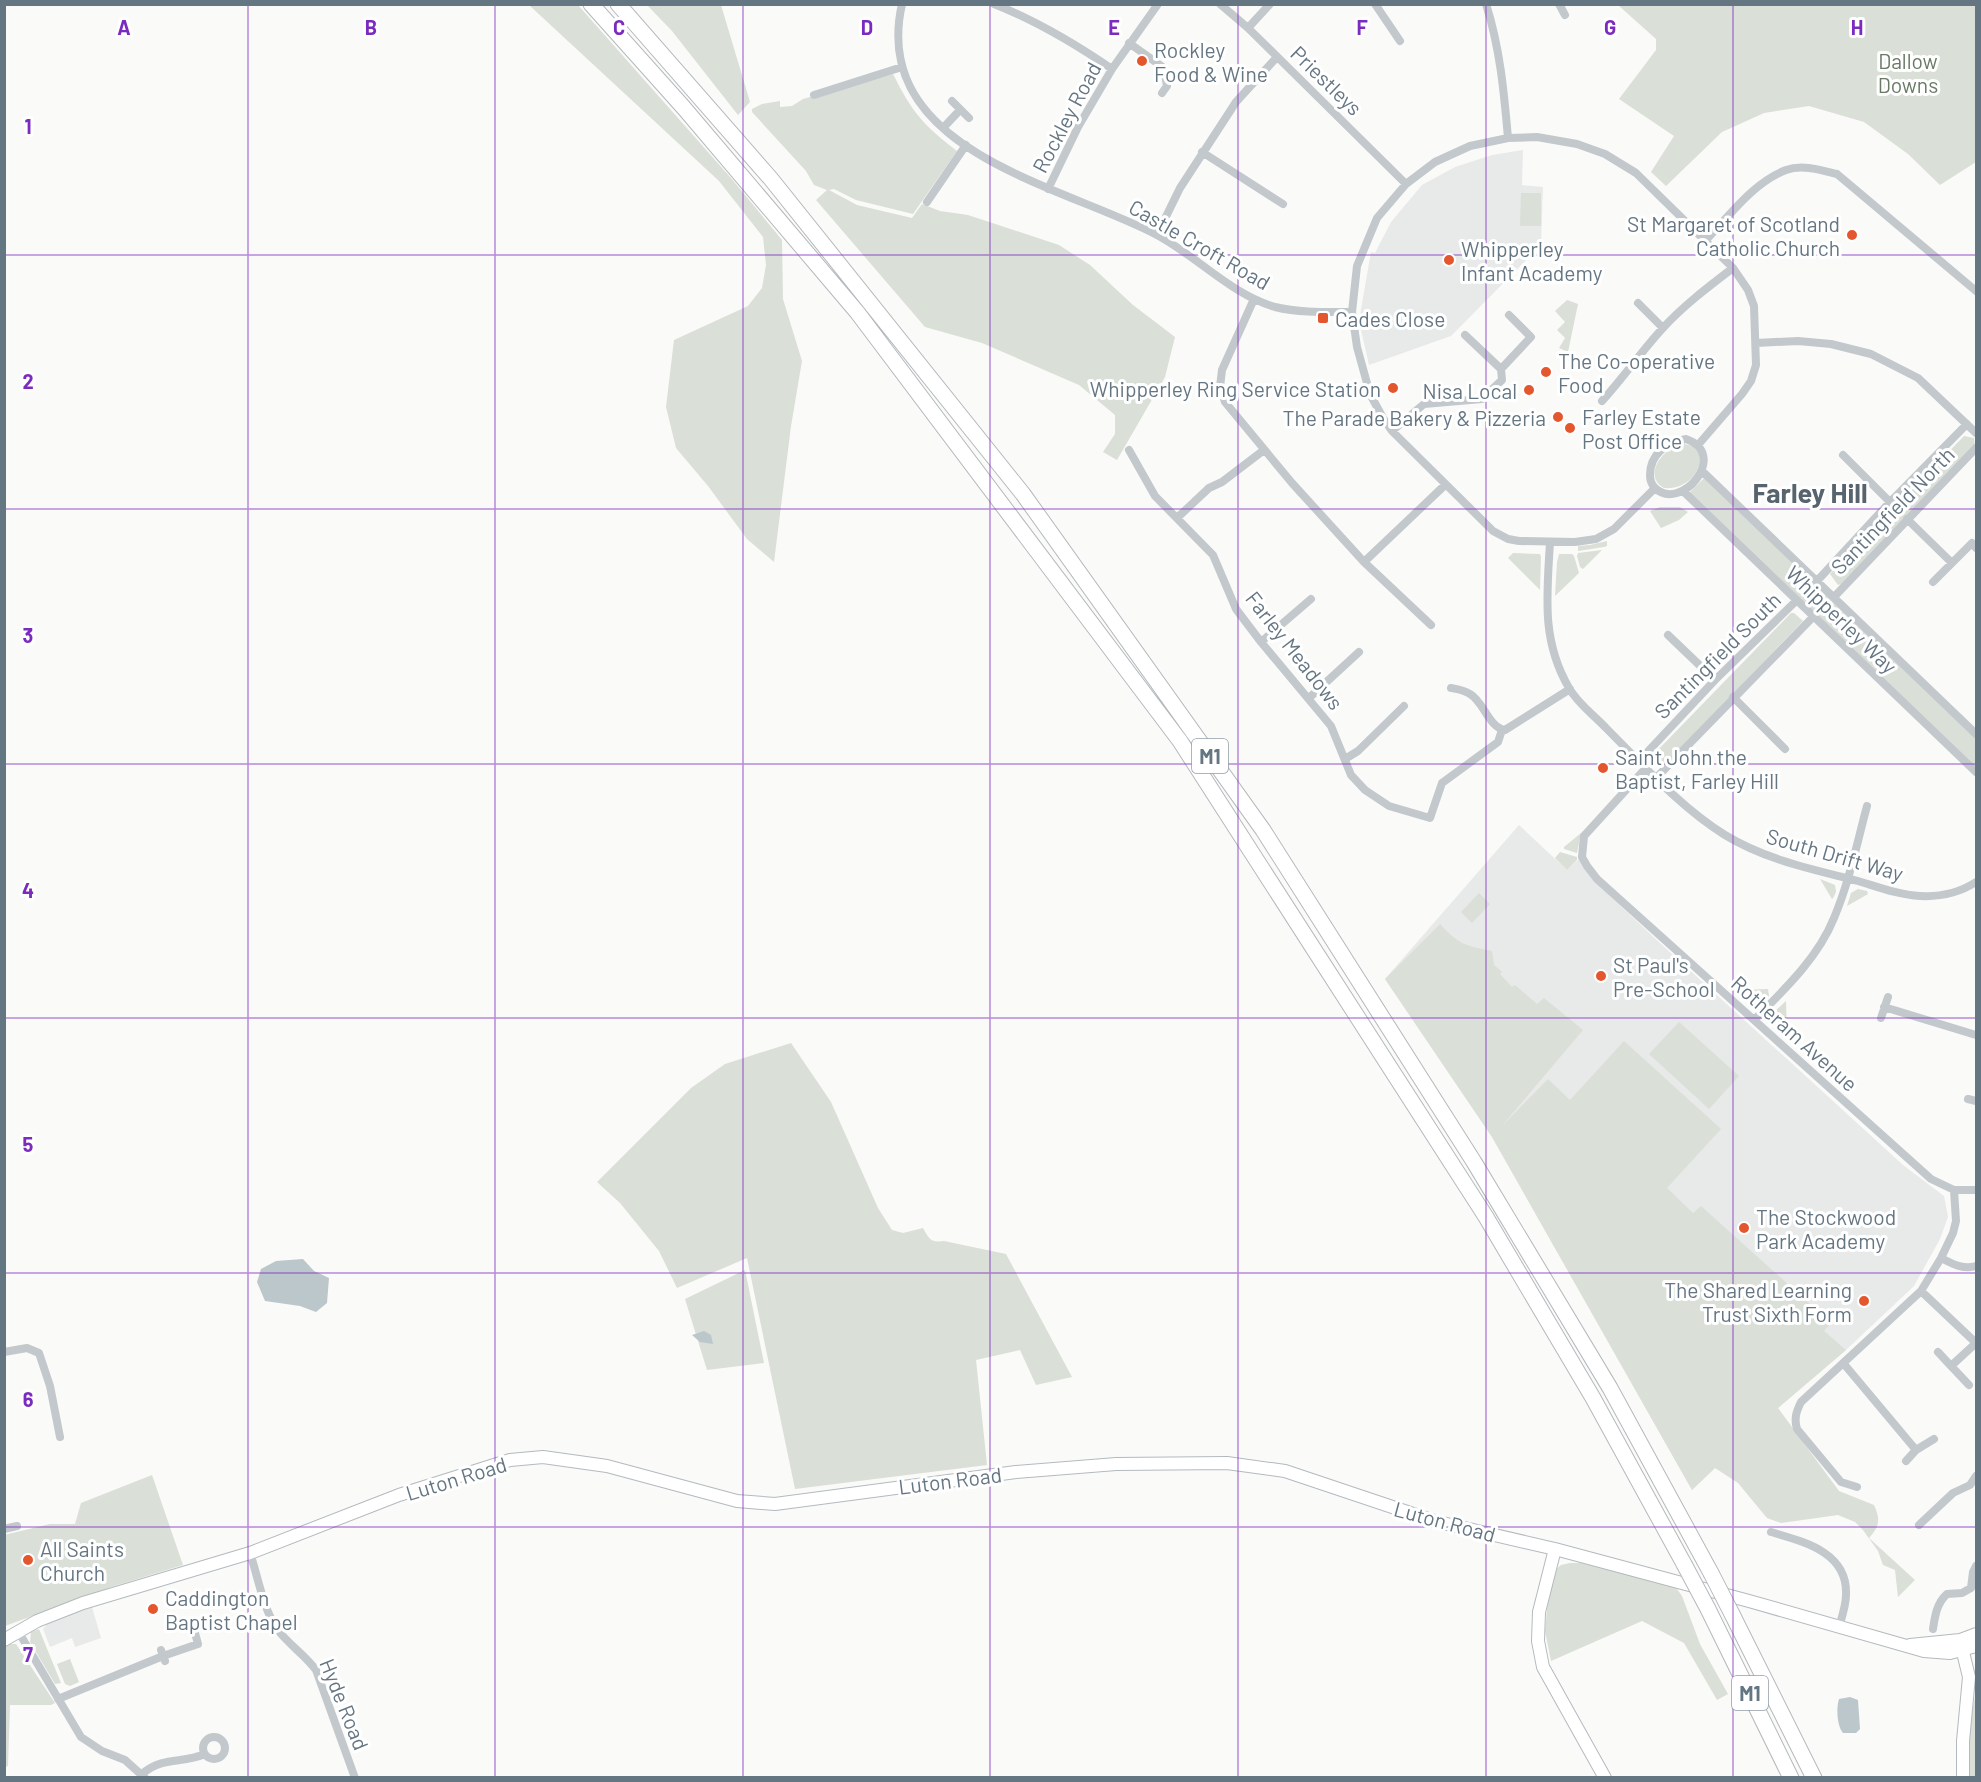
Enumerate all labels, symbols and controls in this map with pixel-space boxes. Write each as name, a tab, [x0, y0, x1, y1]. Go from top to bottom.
text: A	[117, 15, 131, 39]
text: B	[365, 15, 377, 39]
text: C	[613, 15, 625, 39]
text: D	[861, 15, 873, 39]
text: E	[1108, 15, 1120, 39]
text: F	[1356, 15, 1368, 39]
text: G	[1604, 15, 1616, 39]
text: H	[1851, 15, 1863, 39]
place label: Rockley Food & Wine	[1154, 37, 1268, 86]
street label: Priestleys	[1286, 40, 1368, 120]
park label: Dallow Downs	[1878, 48, 1938, 97]
marker: Rockley Food & Wine	[1135, 54, 1149, 68]
street label: Rockley Road	[1026, 57, 1106, 177]
text: 1	[24, 114, 32, 138]
street label: Castle Croft Road	[1125, 194, 1275, 294]
place label: St Margaret of Scotland Catholic Church	[1627, 211, 1840, 260]
marker: St Margaret of Scotland Catholic Church	[1845, 228, 1859, 242]
place label: Whipperley Infant Academy	[1461, 236, 1603, 285]
marker: Whipperley Infant Academy	[1442, 253, 1456, 267]
place label: Cades Close	[1335, 306, 1445, 331]
marker: Cades Close	[1316, 311, 1330, 325]
place label: The Co-operative Food	[1558, 348, 1715, 397]
marker: The Co-operative Food	[1539, 365, 1553, 379]
text: 2	[22, 369, 34, 393]
place label: Whipperley Ring Service Station	[1090, 376, 1381, 401]
place label: Nisa Local	[1423, 378, 1517, 403]
marker: Whipperley Ring Service Station	[1386, 381, 1400, 395]
marker: Nisa Local	[1522, 383, 1536, 397]
place label: Farley Estate Post Office	[1582, 404, 1701, 453]
place label: The Parade Bakery & Pizzeria	[1283, 405, 1546, 430]
marker: The Parade Bakery & Pizzeria	[1551, 410, 1565, 424]
marker: Farley Estate Post Office	[1563, 421, 1577, 435]
street label: Santingfield North	[1825, 441, 1959, 579]
district label: Farley Hill	[1753, 476, 1868, 508]
street label: Whipperley Way	[1781, 560, 1903, 678]
street label: Farley Meadows	[1241, 586, 1349, 714]
street label: Santingfield South	[1649, 587, 1785, 723]
text: 3	[23, 623, 33, 647]
road number: M1	[1192, 739, 1228, 773]
place label: Saint John the Baptist, Farley Hill	[1615, 744, 1779, 793]
marker: Saint John the Baptist, Farley Hill	[1596, 761, 1610, 775]
street label: South Drift Way	[1764, 823, 1907, 886]
text: 4	[22, 878, 34, 902]
place label: St Paul's Pre-School	[1613, 952, 1715, 1001]
marker: St Paul's Pre-School	[1594, 969, 1608, 983]
street label: Rotheram Avenue	[1727, 970, 1863, 1096]
text: 5	[23, 1132, 34, 1156]
place label: The Stockwood Park Academy	[1756, 1204, 1896, 1253]
marker: The Stockwood Park Academy	[1737, 1221, 1751, 1235]
place label: The Shared Learning Trust Sixth Form	[1664, 1277, 1852, 1326]
marker: The Shared Learning Trust Sixth Form	[1857, 1294, 1871, 1308]
text: 6	[23, 1387, 34, 1411]
street label: Luton Road	[403, 1451, 509, 1505]
street label: Luton Road	[897, 1461, 1003, 1499]
street label: Luton Road	[1392, 1495, 1498, 1547]
place label: All Saints Church	[40, 1536, 124, 1585]
marker: All Saints Church	[21, 1553, 35, 1567]
place label: Caddington Baptist Chapel	[165, 1585, 298, 1634]
marker: Caddington Baptist Chapel	[146, 1602, 160, 1616]
text: 7	[23, 1642, 33, 1666]
street label: Hyde Road	[315, 1655, 375, 1753]
road number: M1	[1732, 1676, 1768, 1710]

